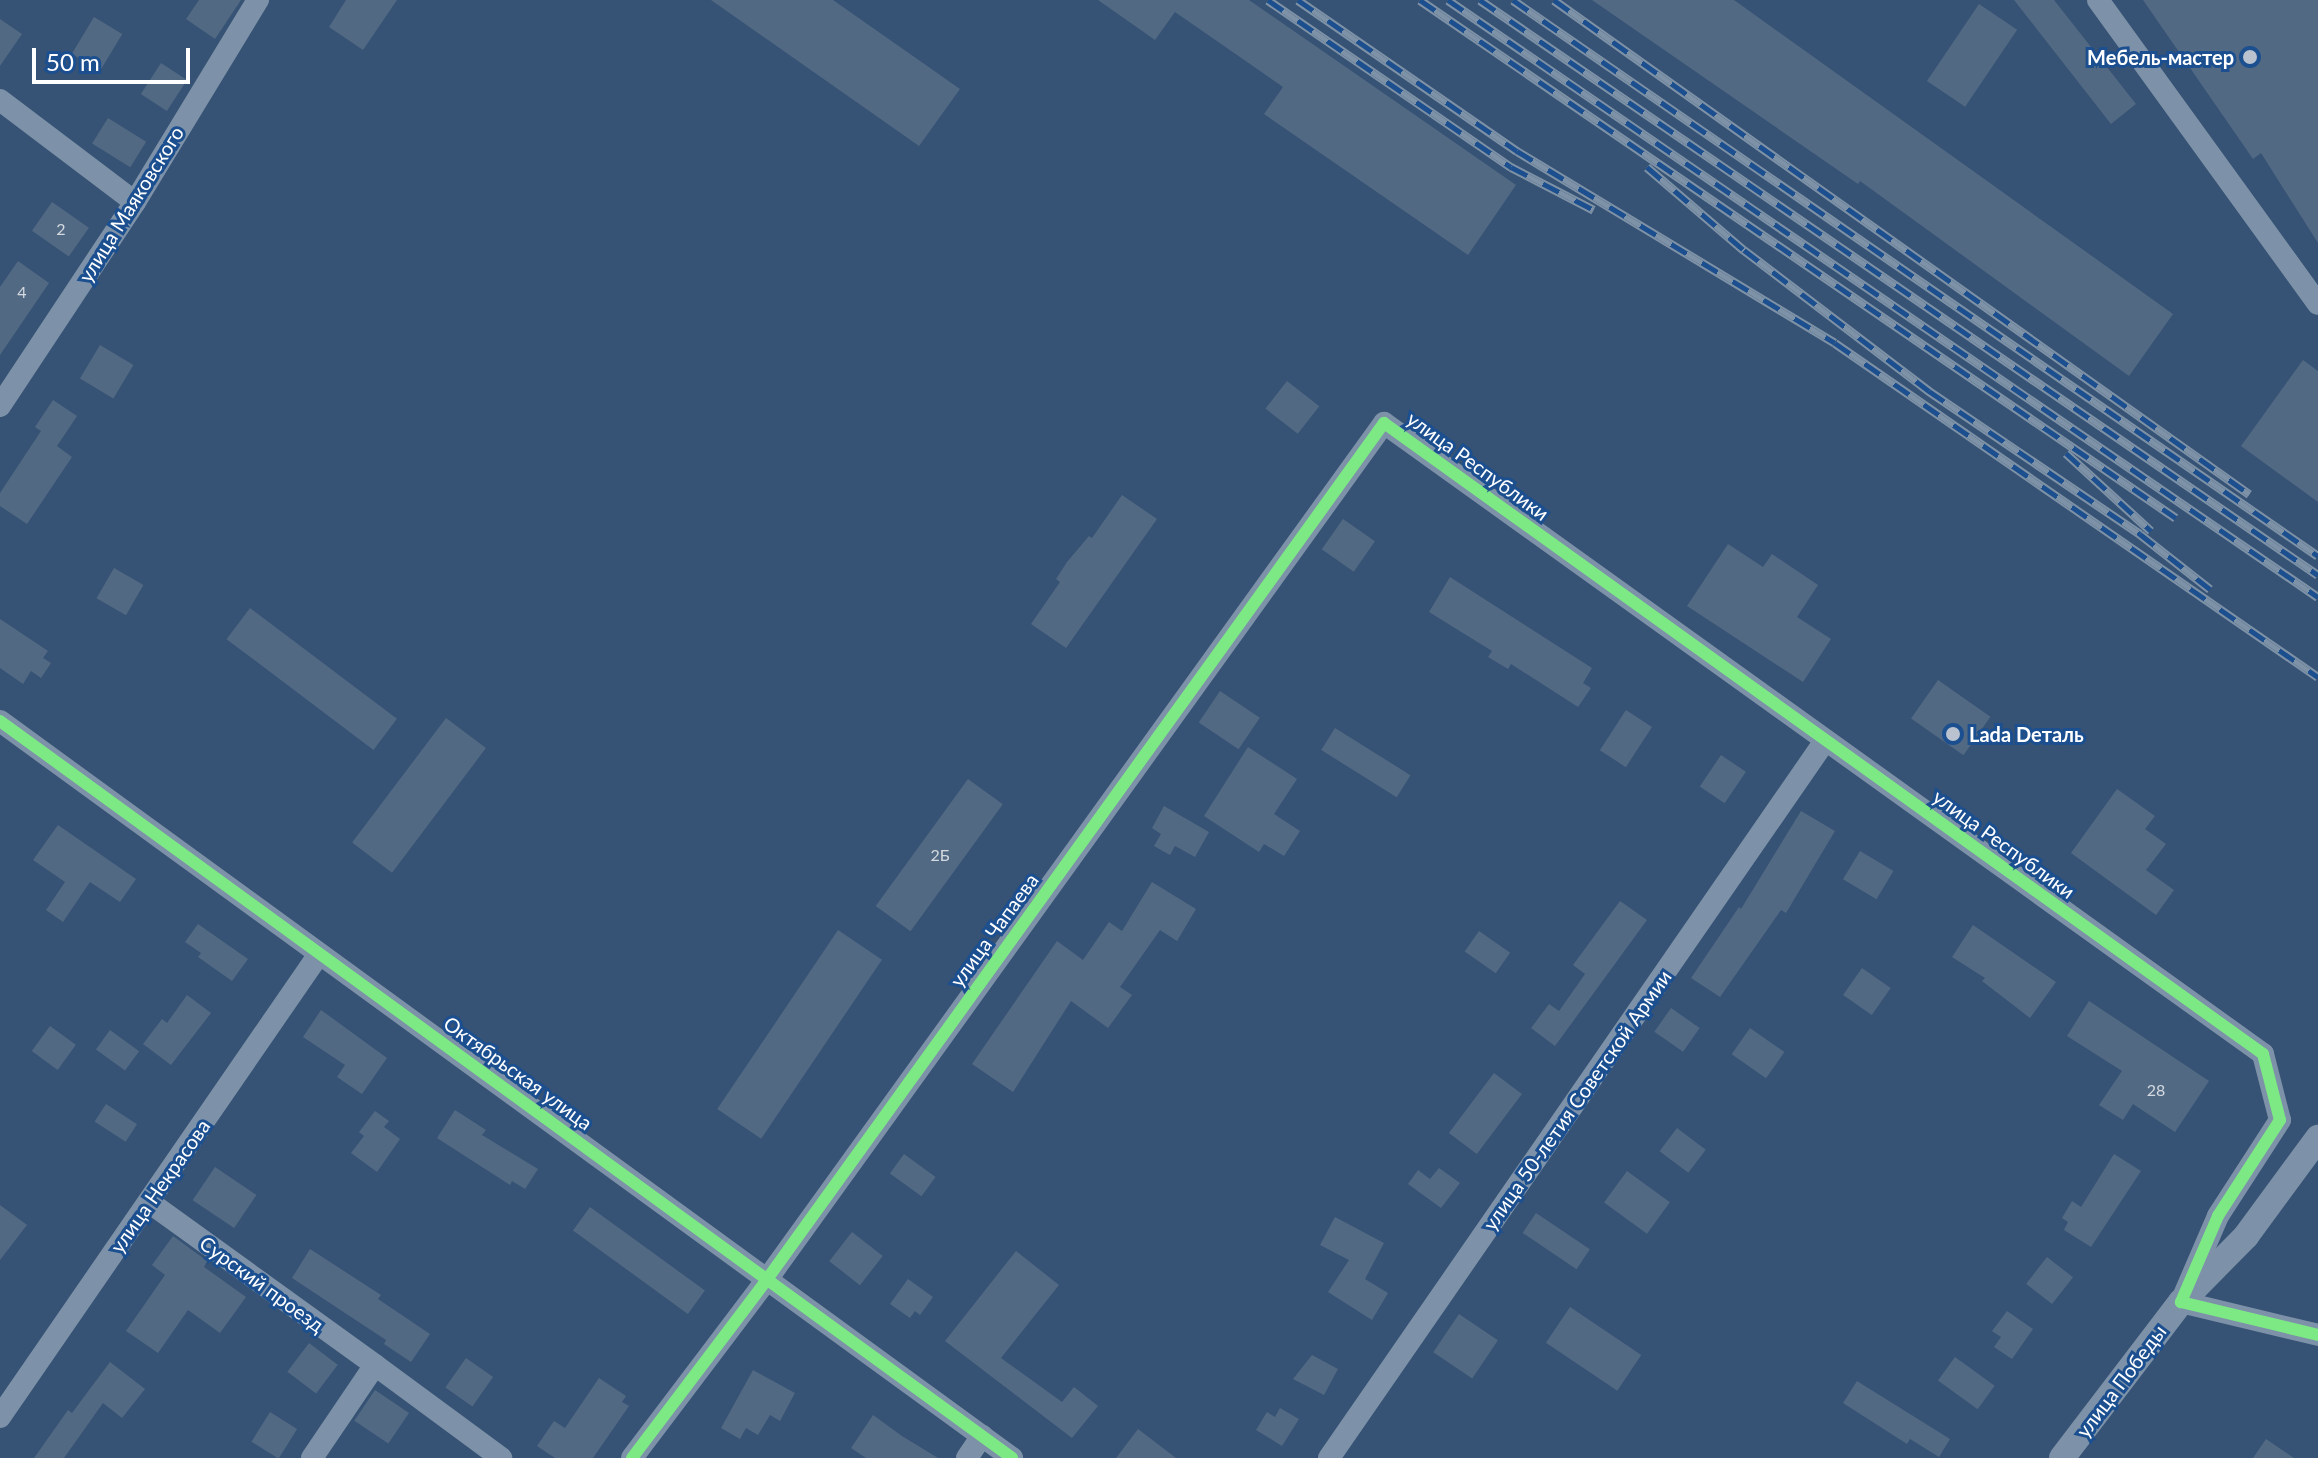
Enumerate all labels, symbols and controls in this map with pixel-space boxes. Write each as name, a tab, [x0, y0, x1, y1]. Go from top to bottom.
scale bar	[36, 32, 194, 82]
place label: Мебель-мастер	[2087, 45, 2234, 69]
text: 50 m	[46, 47, 100, 76]
marker: Мебель-мастер	[2241, 48, 2259, 66]
street label: улица Маяковского	[73, 122, 189, 286]
house number: 2	[56, 219, 66, 239]
house number: 4	[17, 282, 27, 302]
street label: улица Республики	[1402, 407, 1554, 525]
place label: Lada Dеталь	[1969, 722, 2084, 746]
marker: Lada Dеталь	[1944, 725, 1962, 743]
street label: улица Республики	[1928, 785, 2080, 903]
house number: 2Б	[930, 845, 950, 865]
street label: улица Чапаева	[945, 869, 1043, 991]
street label: улица 50-летия Советской Армии	[1478, 965, 1676, 1235]
street label: Октябрьская улица	[439, 1011, 597, 1135]
house number: 28	[2147, 1080, 2165, 1100]
street label: улица Некрасова	[105, 1115, 215, 1257]
street label: Сурский проезд	[195, 1231, 329, 1337]
street label: улица Победы	[2071, 1320, 2171, 1442]

